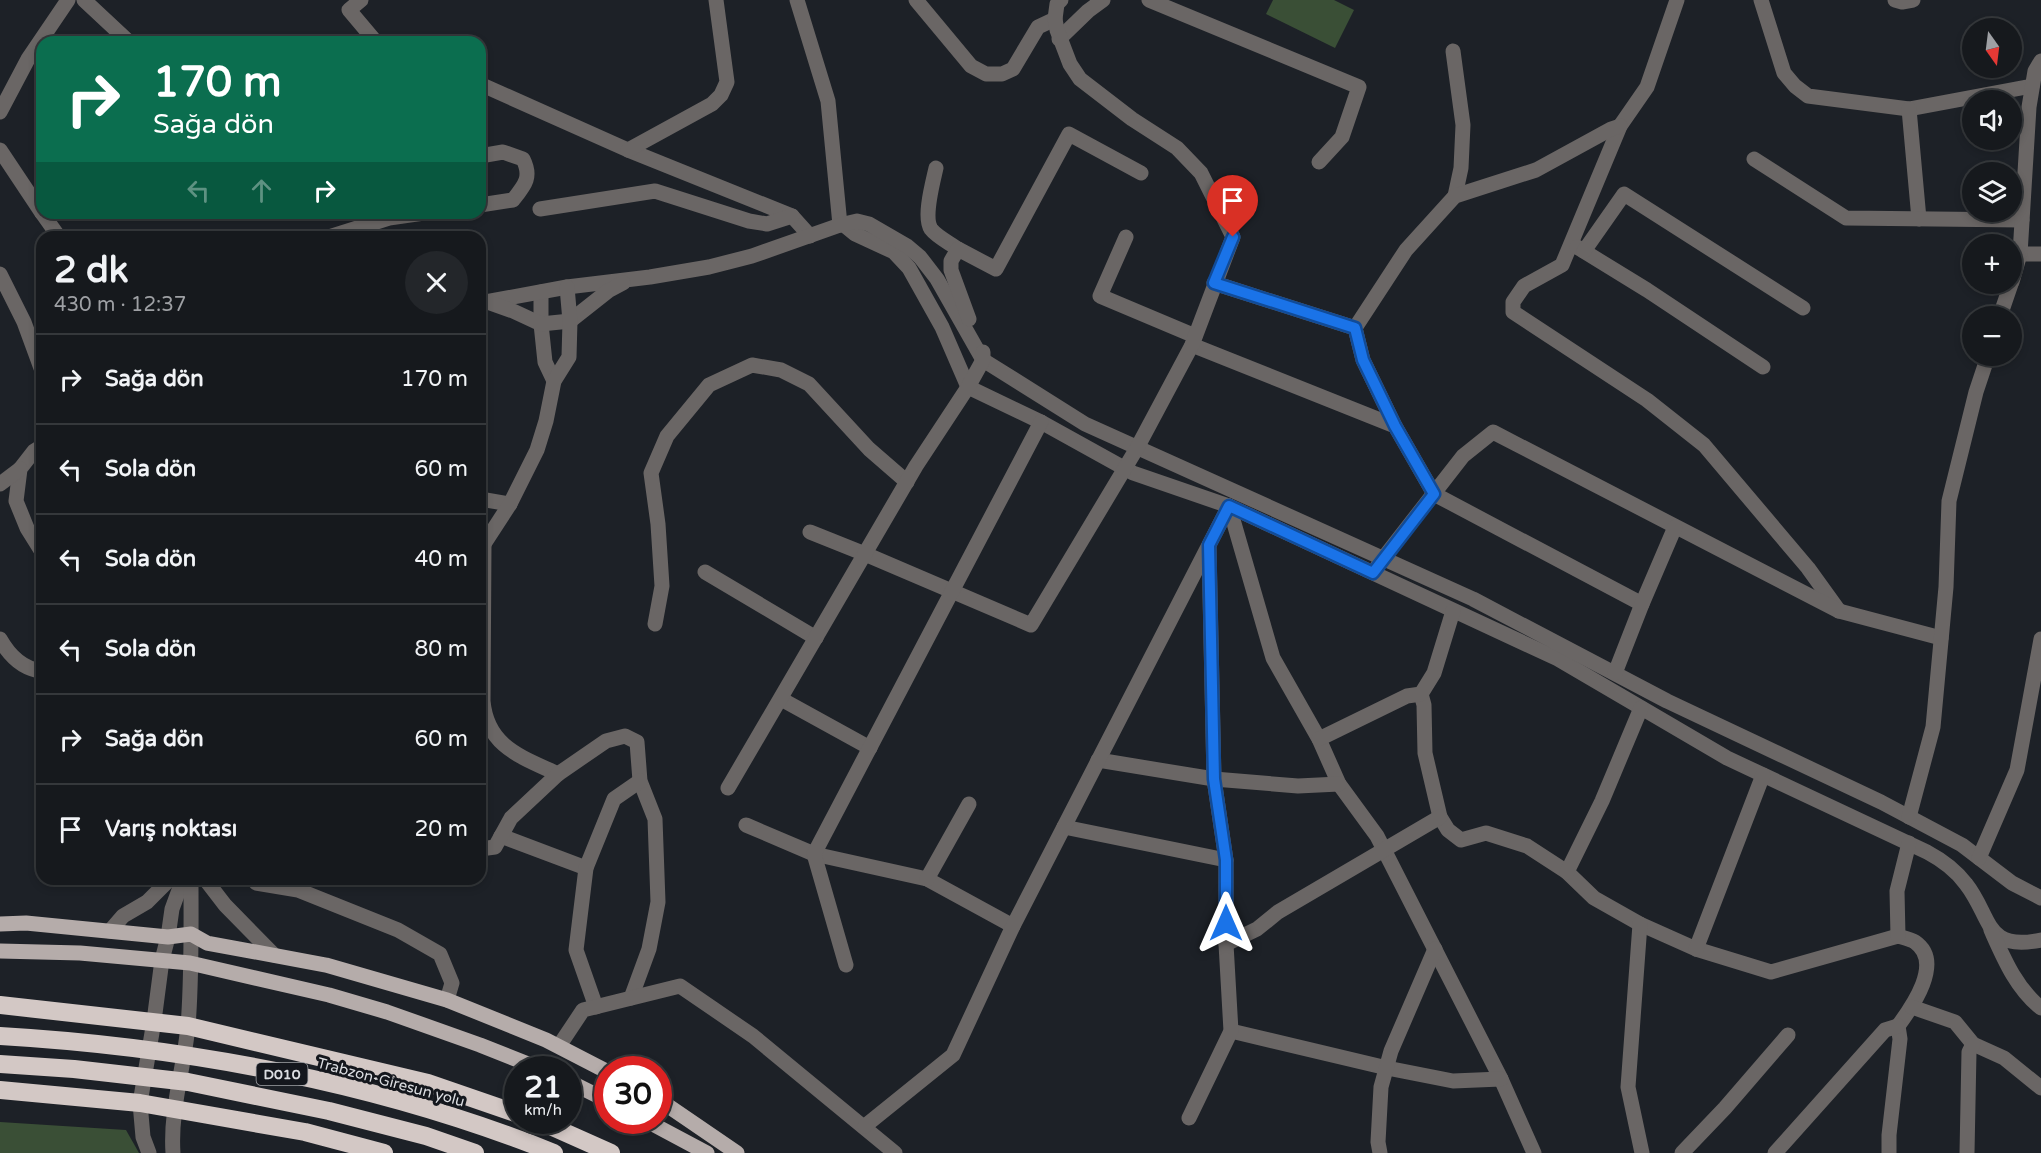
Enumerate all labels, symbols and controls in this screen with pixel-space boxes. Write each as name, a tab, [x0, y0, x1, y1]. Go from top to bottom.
north arrow	[1962, 18, 2022, 78]
map controls	[1962, 18, 2022, 366]
text: 170 m	[153, 57, 282, 108]
icon: right	[54, 60, 132, 138]
button: sound	[1962, 90, 2022, 150]
text: Sağa dön	[153, 108, 274, 141]
button: layers	[1962, 162, 2022, 222]
icon: left	[182, 174, 215, 207]
icon: ahead	[245, 174, 278, 207]
icon: right	[308, 174, 341, 207]
pin	[1207, 175, 1258, 237]
icon: arrive	[1216, 184, 1249, 217]
button: +	[1962, 234, 2022, 294]
text: 2 dk	[54, 249, 128, 292]
button: close	[405, 251, 468, 314]
text: 430 m · 12:37	[54, 293, 186, 317]
button: −	[1962, 306, 2022, 366]
icon: right	[54, 363, 87, 396]
text: Sağa dön	[105, 366, 204, 392]
text: 170 m	[401, 366, 468, 392]
icon: left	[54, 453, 87, 486]
text: Sola dön	[105, 456, 196, 482]
text: 60 m	[414, 456, 468, 482]
icon: left	[54, 543, 87, 576]
text: Sola dön	[105, 546, 196, 572]
text: 40 m	[414, 546, 468, 572]
icon: left	[54, 633, 87, 666]
text: Sola dön	[105, 636, 196, 662]
text: 80 m	[414, 636, 468, 662]
icon: right	[54, 723, 87, 756]
text: Sağa dön	[105, 726, 204, 752]
text: 60 m	[414, 726, 468, 752]
icon: arrive	[54, 813, 87, 846]
text: Varış noktası	[105, 816, 237, 842]
text: 20 m	[414, 816, 468, 842]
position arrow	[1194, 891, 1258, 955]
street label: Trabzon-Giresun yolu	[315, 1054, 467, 1110]
speed limit sign: 30	[594, 1056, 672, 1134]
road number: D010	[256, 1063, 308, 1085]
text: 21	[524, 1069, 562, 1106]
text: km/h	[524, 1101, 562, 1119]

